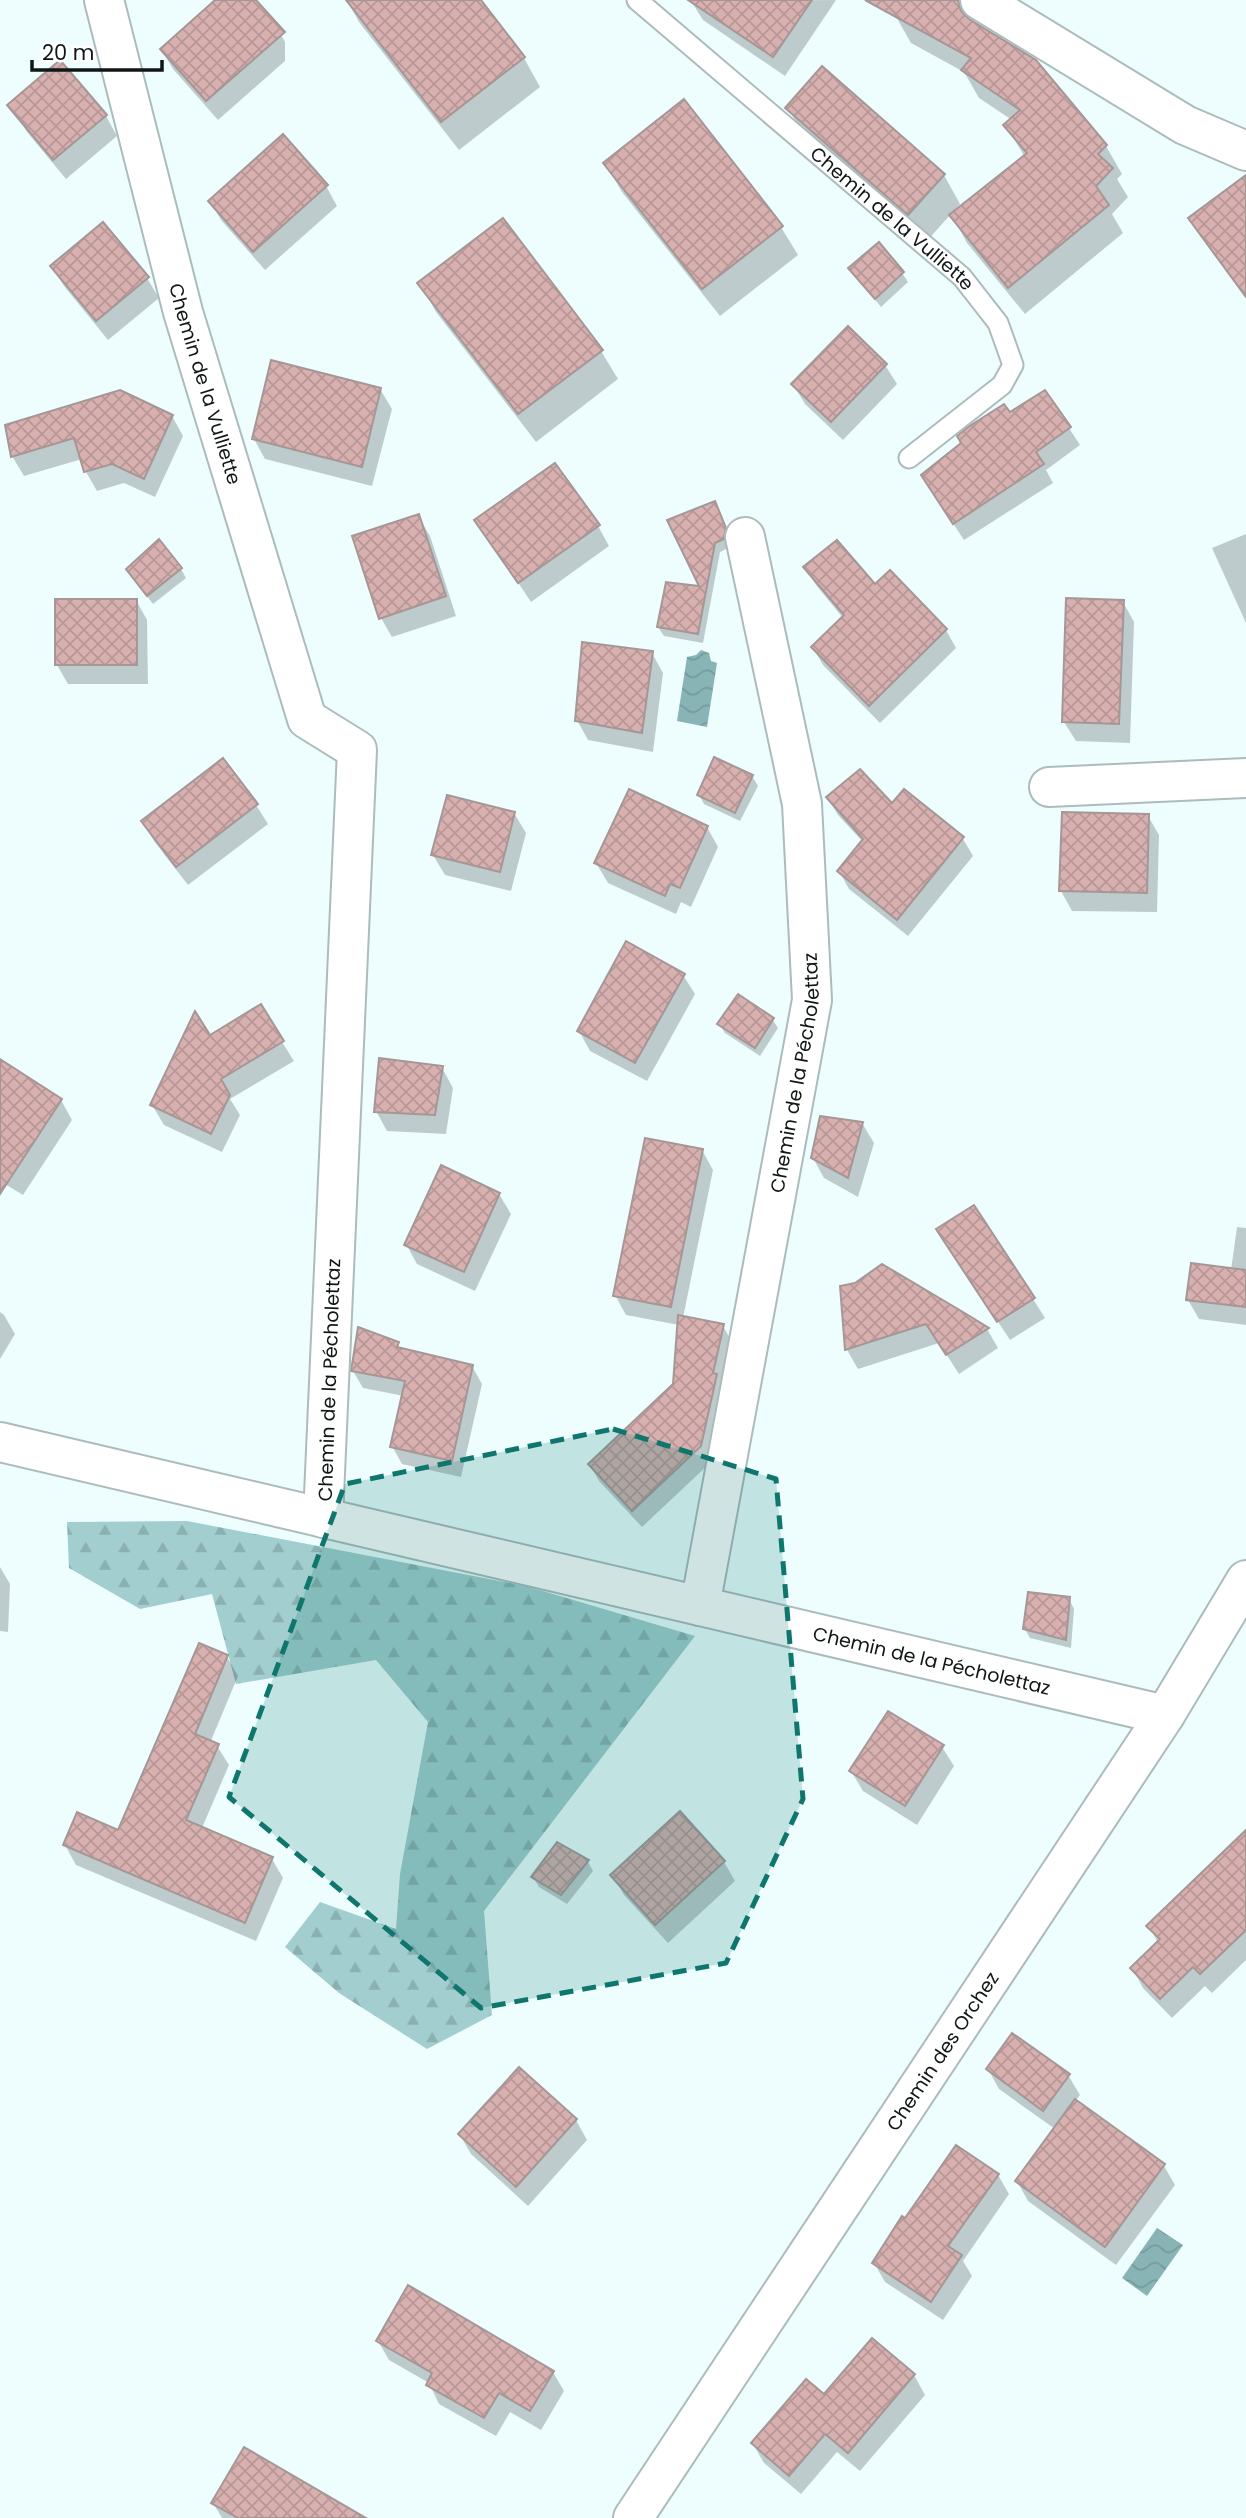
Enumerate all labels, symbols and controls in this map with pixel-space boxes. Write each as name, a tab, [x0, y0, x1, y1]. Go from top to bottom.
scale bar	[32, 28, 161, 72]
text: 20 m	[42, 38, 95, 67]
street label: Chemin de la Vulliette	[804, 140, 981, 296]
street label: Chemin de la Vulliette	[162, 280, 248, 488]
street label: Chemin de la Pécholettaz	[764, 952, 826, 1195]
street label: Chemin de la Pécholettaz	[312, 1258, 347, 1502]
street label: Chemin de la Pécholettaz	[810, 1620, 1053, 1702]
street label: Chemin des Orchez	[880, 1966, 1005, 2136]

